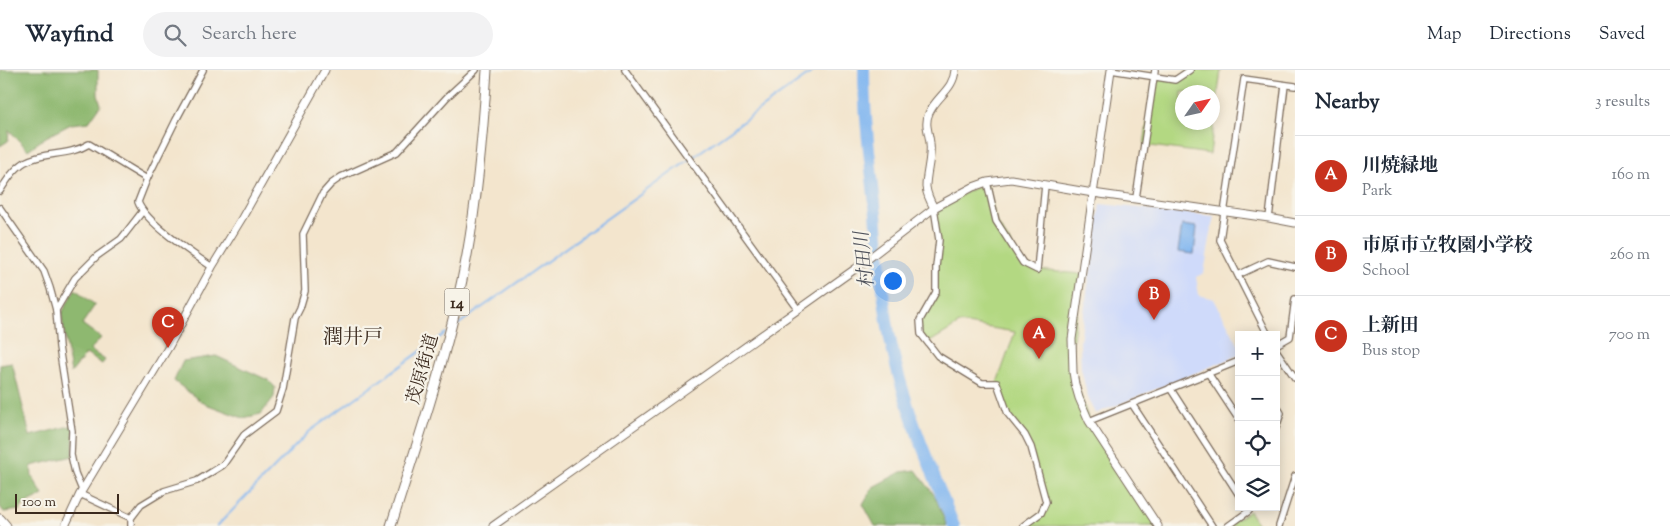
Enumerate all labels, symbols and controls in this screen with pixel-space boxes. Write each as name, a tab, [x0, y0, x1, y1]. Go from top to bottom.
search box	[143, 12, 493, 57]
text: Wayfind	[25, 18, 113, 52]
icon: search	[161, 21, 189, 49]
text: Search here	[201, 21, 297, 48]
text: Map	[1427, 22, 1462, 48]
text: Directions	[1490, 22, 1571, 48]
text: Saved	[1599, 22, 1645, 48]
north arrow	[1175, 85, 1220, 130]
text: Nearby	[1315, 88, 1380, 118]
text: 3 results	[1595, 91, 1650, 114]
text: 川焼緑地	[1362, 153, 1438, 180]
text: A	[1325, 164, 1338, 187]
text: 160 m	[1612, 164, 1650, 187]
text: Park	[1362, 180, 1393, 203]
water label: 村田川	[849, 228, 882, 290]
text: 市原市立牧園小学校	[1362, 233, 1533, 260]
text: B	[1326, 244, 1336, 267]
text: 260 m	[1609, 244, 1650, 267]
text: School	[1362, 260, 1410, 283]
your location	[880, 268, 906, 294]
pin: B	[1138, 279, 1170, 320]
road number: 14	[444, 288, 470, 316]
pin: C	[152, 307, 184, 348]
text: 上新田	[1362, 313, 1419, 340]
pin: A	[1023, 318, 1055, 359]
district label: 潤井戸	[323, 324, 383, 353]
text: C	[1325, 324, 1337, 347]
text: 700 m	[1609, 324, 1650, 347]
street label: 茂原街道	[402, 331, 446, 408]
map controls	[1235, 331, 1280, 511]
button: +	[1235, 331, 1280, 376]
text: Bus stop	[1362, 340, 1420, 363]
button: −	[1235, 376, 1280, 421]
button: locate	[1235, 421, 1280, 466]
button: layers	[1235, 466, 1280, 511]
scale bar	[15, 491, 119, 514]
text: 100 m	[22, 493, 56, 513]

